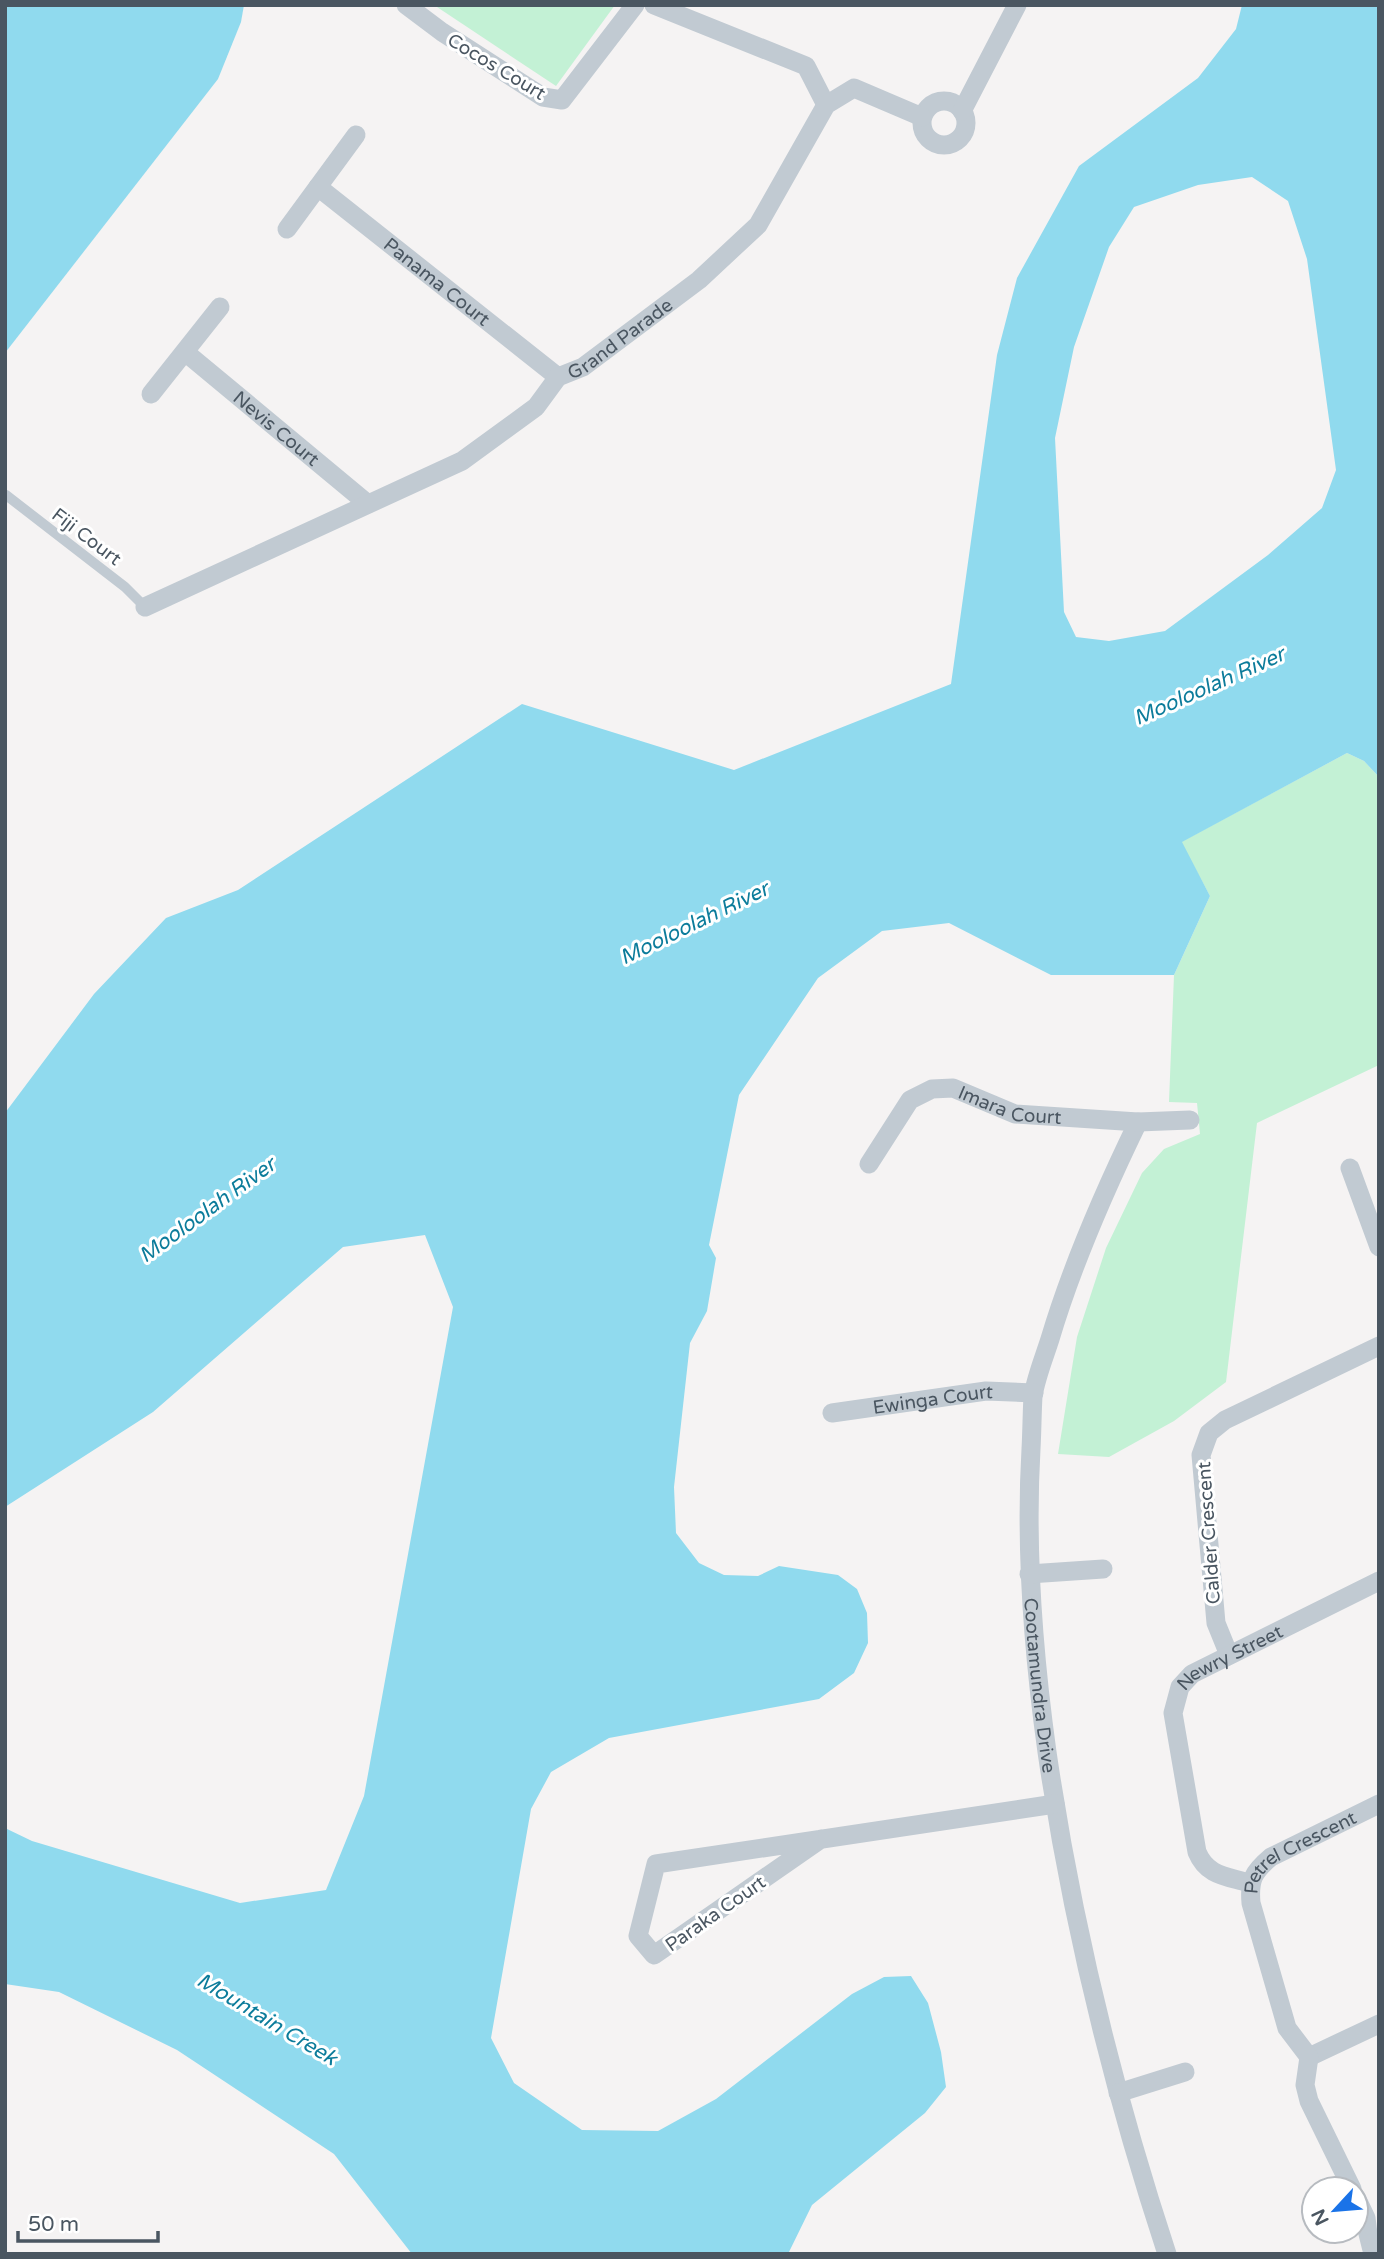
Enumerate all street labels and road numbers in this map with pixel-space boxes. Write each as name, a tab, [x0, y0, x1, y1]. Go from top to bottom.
street label: Cocos Court	[443, 29, 550, 105]
street label: Panama Court	[379, 233, 494, 331]
street label: Grand Parade	[564, 294, 677, 384]
street label: Nevis Court	[228, 387, 323, 471]
street label: Fiji Court	[47, 504, 125, 570]
street label: Imara Court	[955, 1081, 1062, 1129]
street label: Ewinga Court	[871, 1381, 994, 1419]
street label: Calder Crescent	[1193, 1461, 1225, 1605]
street label: Cootamundra Drive	[1019, 1597, 1060, 1775]
street label: Newry Street	[1173, 1621, 1287, 1695]
street label: Petrel Crescent	[1240, 1807, 1360, 1895]
street label: Paraka Court	[661, 1871, 770, 1956]

